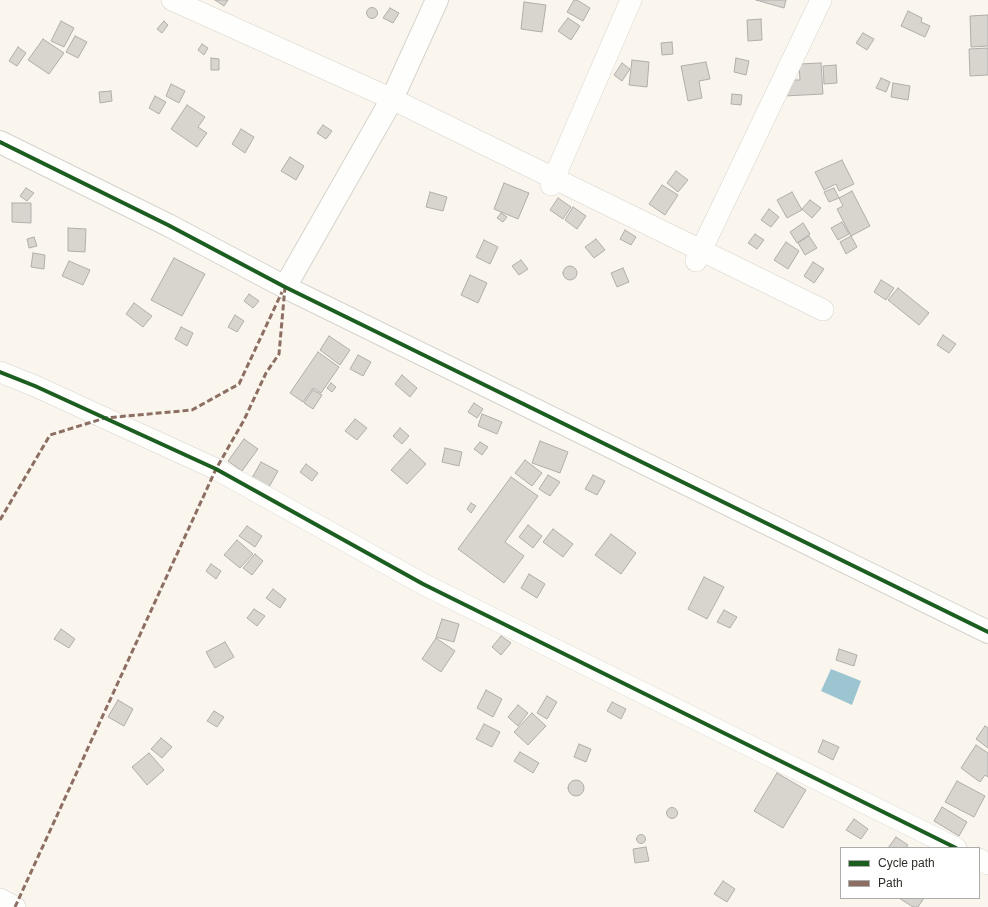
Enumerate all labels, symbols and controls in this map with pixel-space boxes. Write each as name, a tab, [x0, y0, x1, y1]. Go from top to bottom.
legend	[840, 847, 980, 899]
text: Cycle path	[878, 856, 935, 870]
text: Path	[878, 876, 903, 890]

